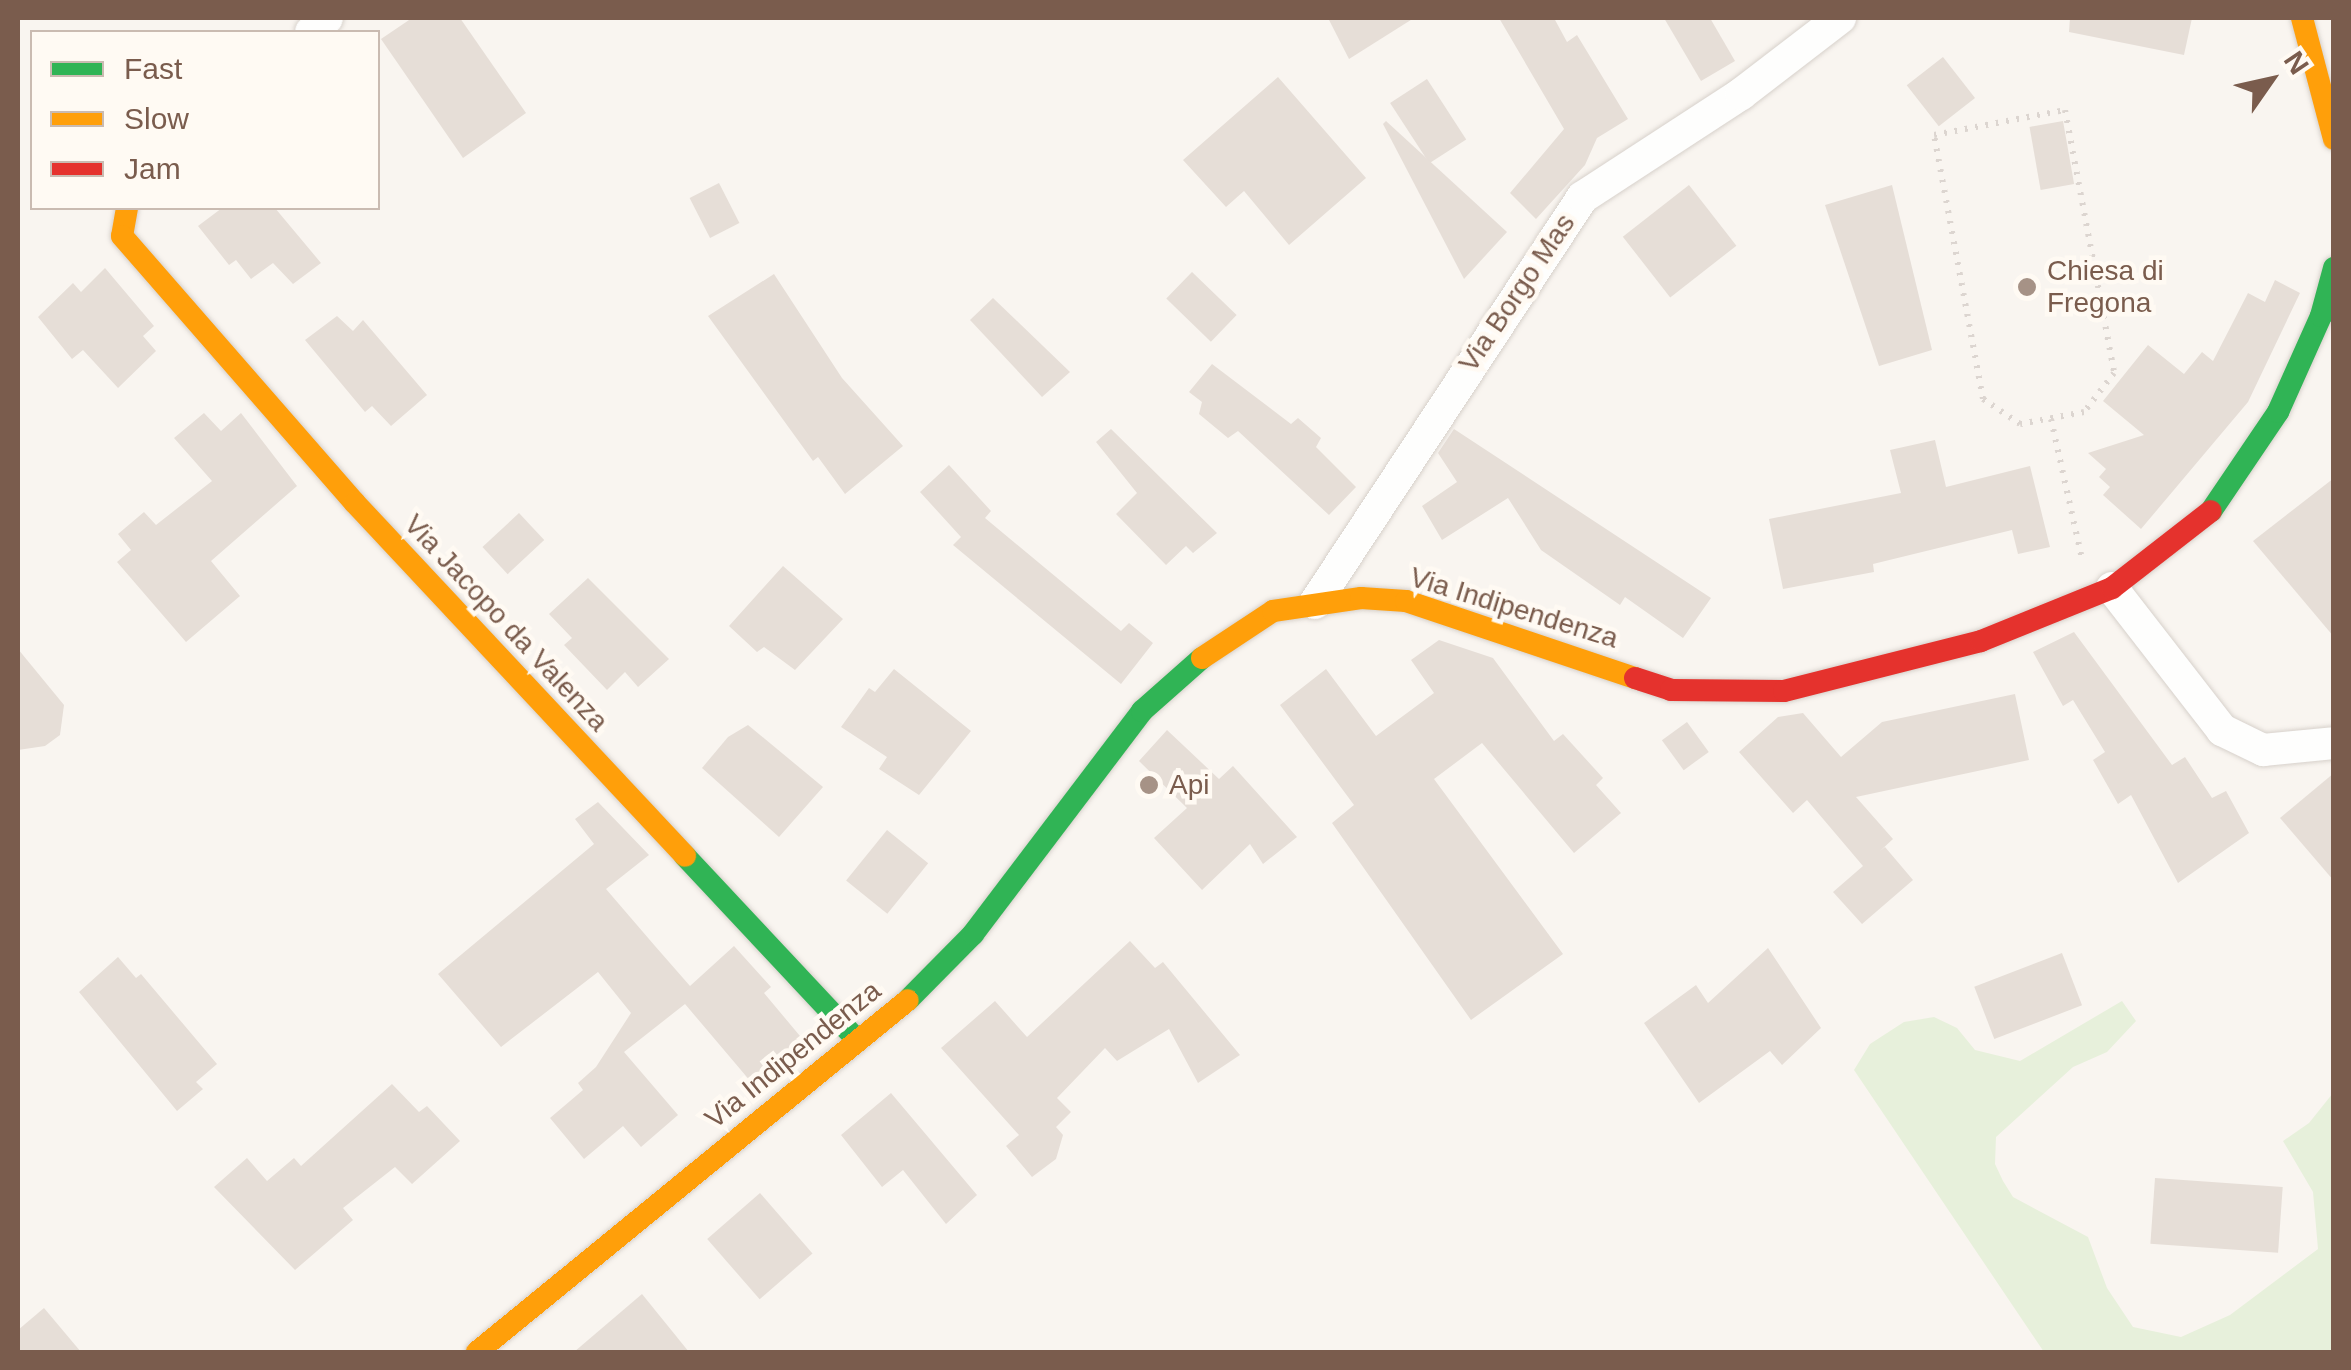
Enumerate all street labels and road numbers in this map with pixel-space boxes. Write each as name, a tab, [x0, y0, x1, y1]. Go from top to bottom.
street label: Via Borgo Mas	[1452, 208, 1582, 378]
street label: Via Jacopo da Valenza	[397, 508, 615, 738]
street label: Via Indipendenza	[1406, 560, 1622, 656]
street label: Via Indipendenza	[699, 974, 887, 1136]

